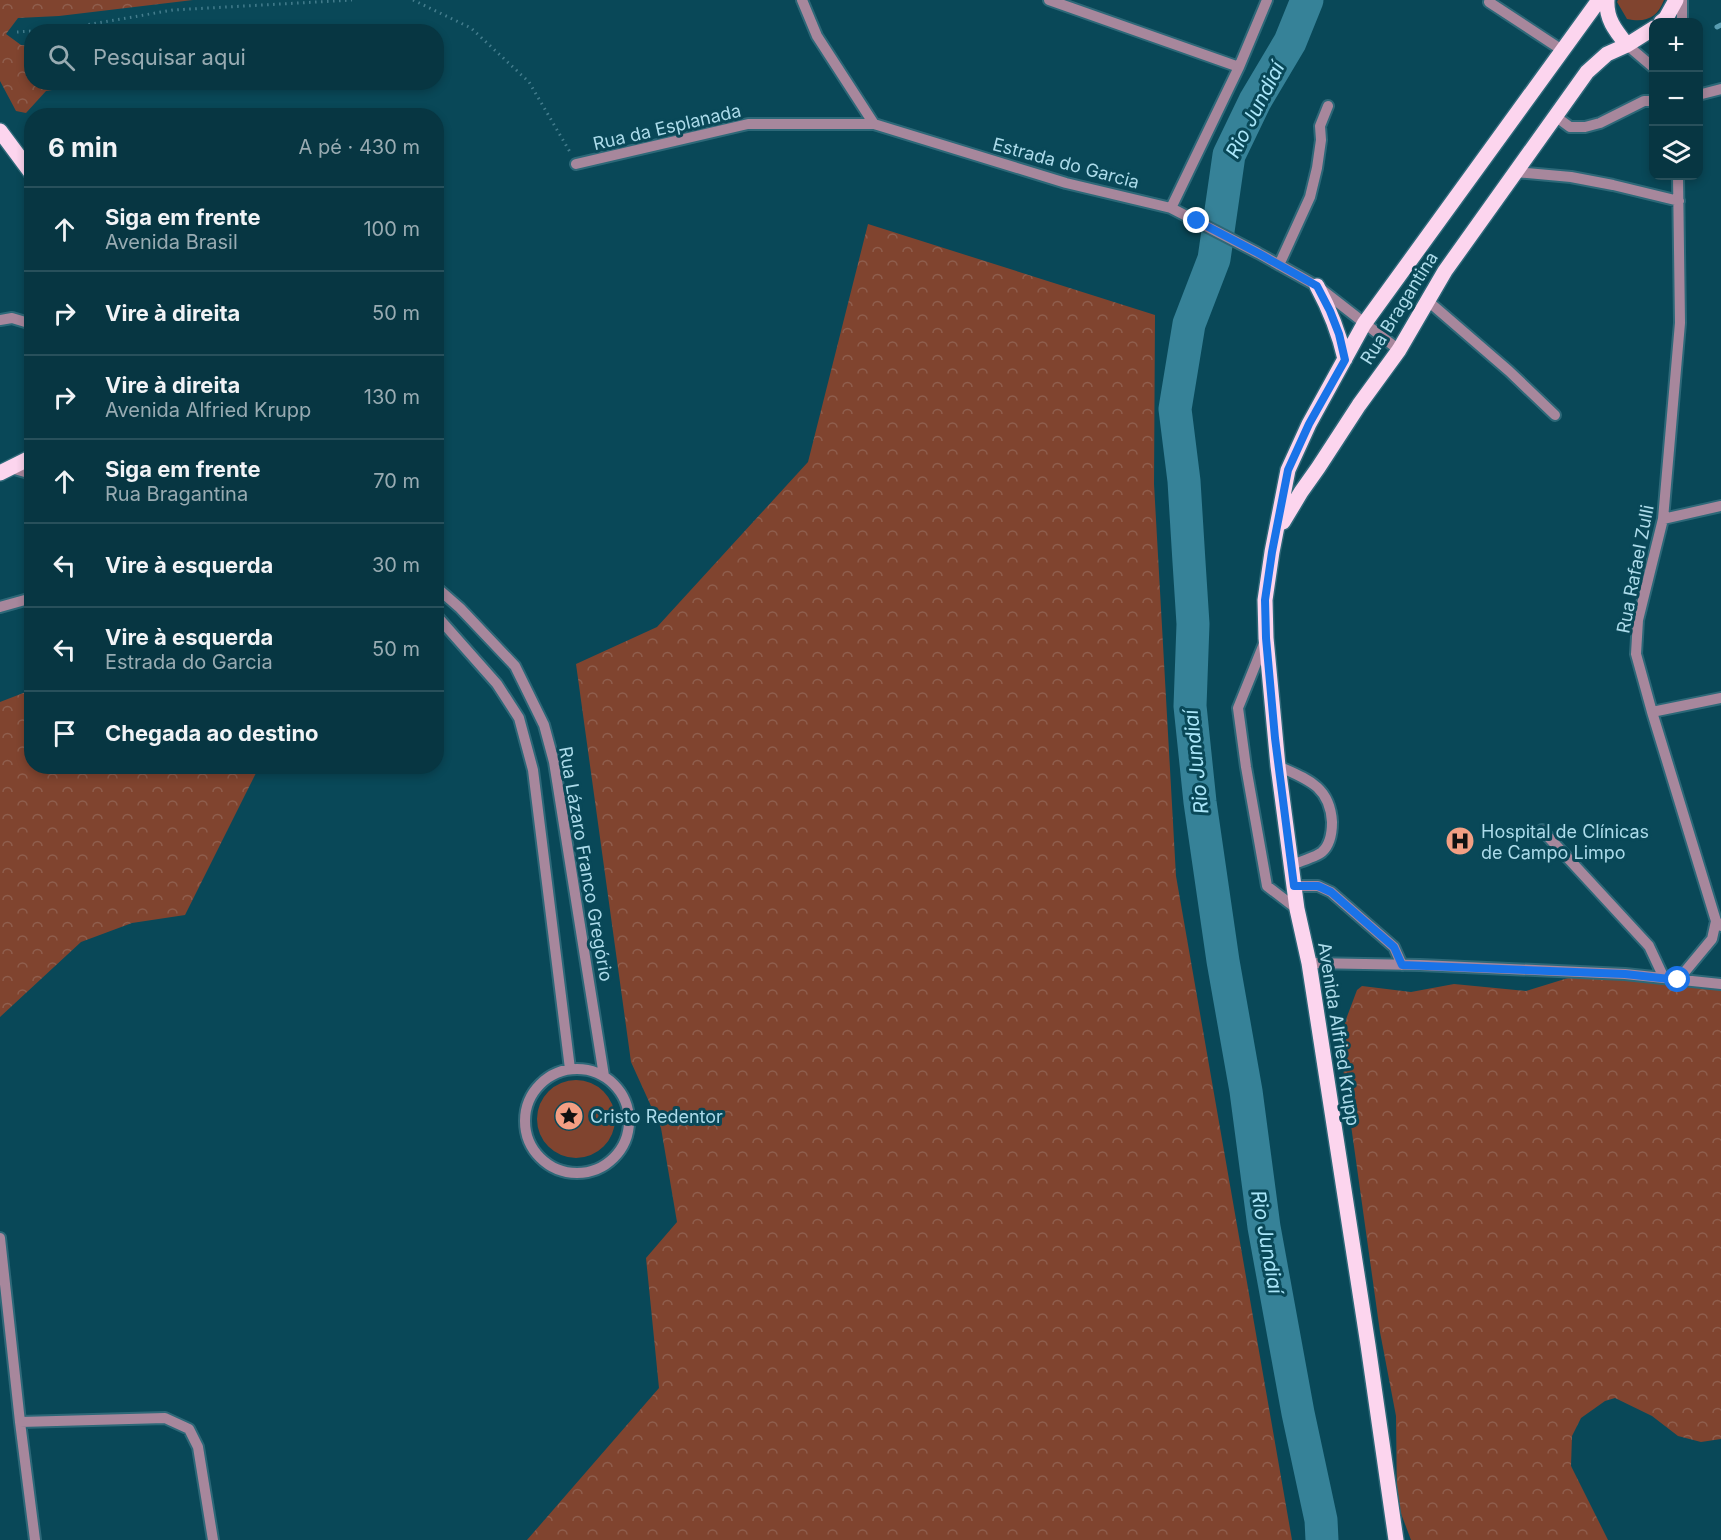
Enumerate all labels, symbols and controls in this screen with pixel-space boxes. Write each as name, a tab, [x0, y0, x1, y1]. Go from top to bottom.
map controls	[1649, 18, 1703, 180]
button: +	[1649, 18, 1703, 72]
search box	[24, 24, 444, 90]
icon: search	[45, 41, 78, 74]
text: Pesquisar aqui	[93, 44, 246, 70]
water label: Rio Jundiaí	[1221, 56, 1290, 162]
button: −	[1649, 72, 1703, 126]
street label: Rua da Esplanada	[591, 100, 743, 154]
button: layers	[1649, 126, 1703, 180]
text: 6 min	[48, 132, 118, 163]
street label: Estrada do Garcia	[990, 133, 1142, 193]
text: A pé · 430 m	[299, 135, 420, 159]
text: Siga em frente	[105, 204, 261, 230]
route end	[1183, 207, 1209, 233]
icon: ahead	[48, 213, 81, 246]
text: 100 m	[363, 217, 420, 241]
text: Avenida Brasil	[105, 230, 238, 254]
street label: Rua Bragantina	[1356, 248, 1442, 368]
icon: right	[48, 297, 81, 330]
text: Vire à direita	[105, 300, 240, 326]
text: 50 m	[372, 301, 420, 325]
text: Vire à direita	[105, 372, 240, 398]
icon: right	[48, 381, 81, 414]
text: 130 m	[364, 385, 420, 409]
text: Avenida Alfried Krupp	[105, 398, 311, 422]
text: Siga em frente	[105, 456, 261, 482]
icon: ahead	[48, 465, 81, 498]
text: 70 m	[373, 469, 420, 493]
text: Rua Bragantina	[105, 482, 248, 506]
street label: Rua Rafael Zulli	[1612, 503, 1658, 635]
icon: left	[48, 549, 81, 582]
text: Vire à esquerda	[105, 552, 273, 578]
text: 30 m	[372, 553, 420, 577]
text: Vire à esquerda	[105, 624, 273, 650]
icon: left	[48, 633, 81, 666]
text: 50 m	[372, 637, 420, 661]
text: Estrada do Garcia	[105, 650, 273, 674]
water label: Rio Jundiaí	[1178, 707, 1213, 815]
icon: arrive	[48, 717, 81, 750]
text: Chegada ao destino	[105, 720, 319, 746]
street label: Rua Lázaro Franco Gregório	[555, 745, 617, 983]
place label: Hospital de Clínicas de Campo Limpo	[1481, 821, 1649, 863]
hospital icon: Hospital de Clínicas de Campo Limpo	[1444, 825, 1476, 857]
street label: Avenida Alfried Krupp	[1314, 941, 1364, 1127]
route start	[1664, 966, 1690, 992]
place icon: Cristo Redentor	[553, 1100, 585, 1132]
place label: Cristo Redentor	[590, 1106, 723, 1127]
water label: Rio Jundiaí	[1246, 1188, 1288, 1298]

